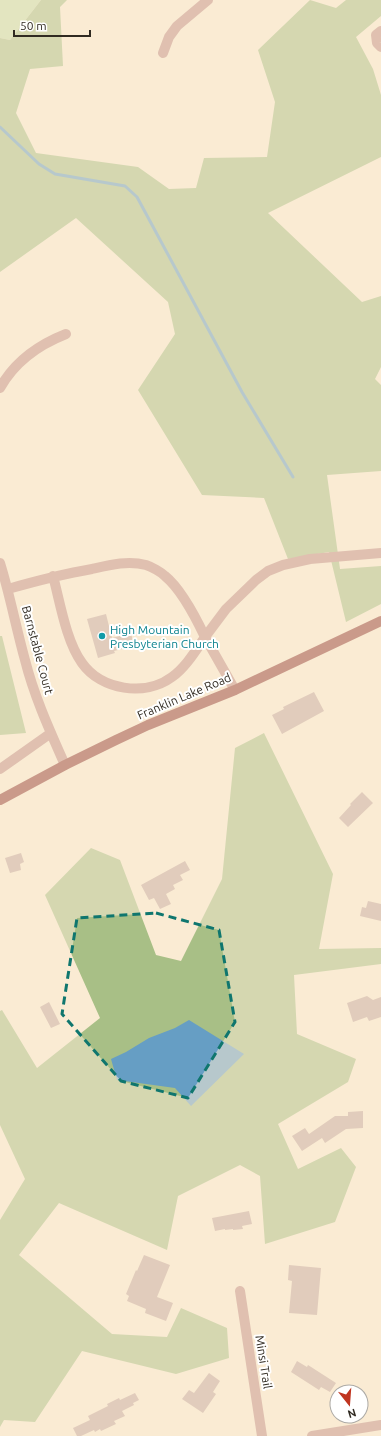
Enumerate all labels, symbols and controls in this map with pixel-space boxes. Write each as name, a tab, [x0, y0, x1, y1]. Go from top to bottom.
scale bar	[14, 12, 90, 38]
text: 50 m	[20, 19, 47, 32]
street label: Barnstable Court	[20, 604, 56, 696]
place label: High Mountain Presbyterian Church	[110, 623, 219, 650]
marker: High Mountain Presbyterian Church	[97, 631, 107, 641]
street label: Franklin Lake Road	[135, 670, 233, 722]
street label: Minsi Trail	[253, 1334, 275, 1390]
north arrow	[329, 1384, 369, 1424]
text: N	[346, 1407, 358, 1421]

